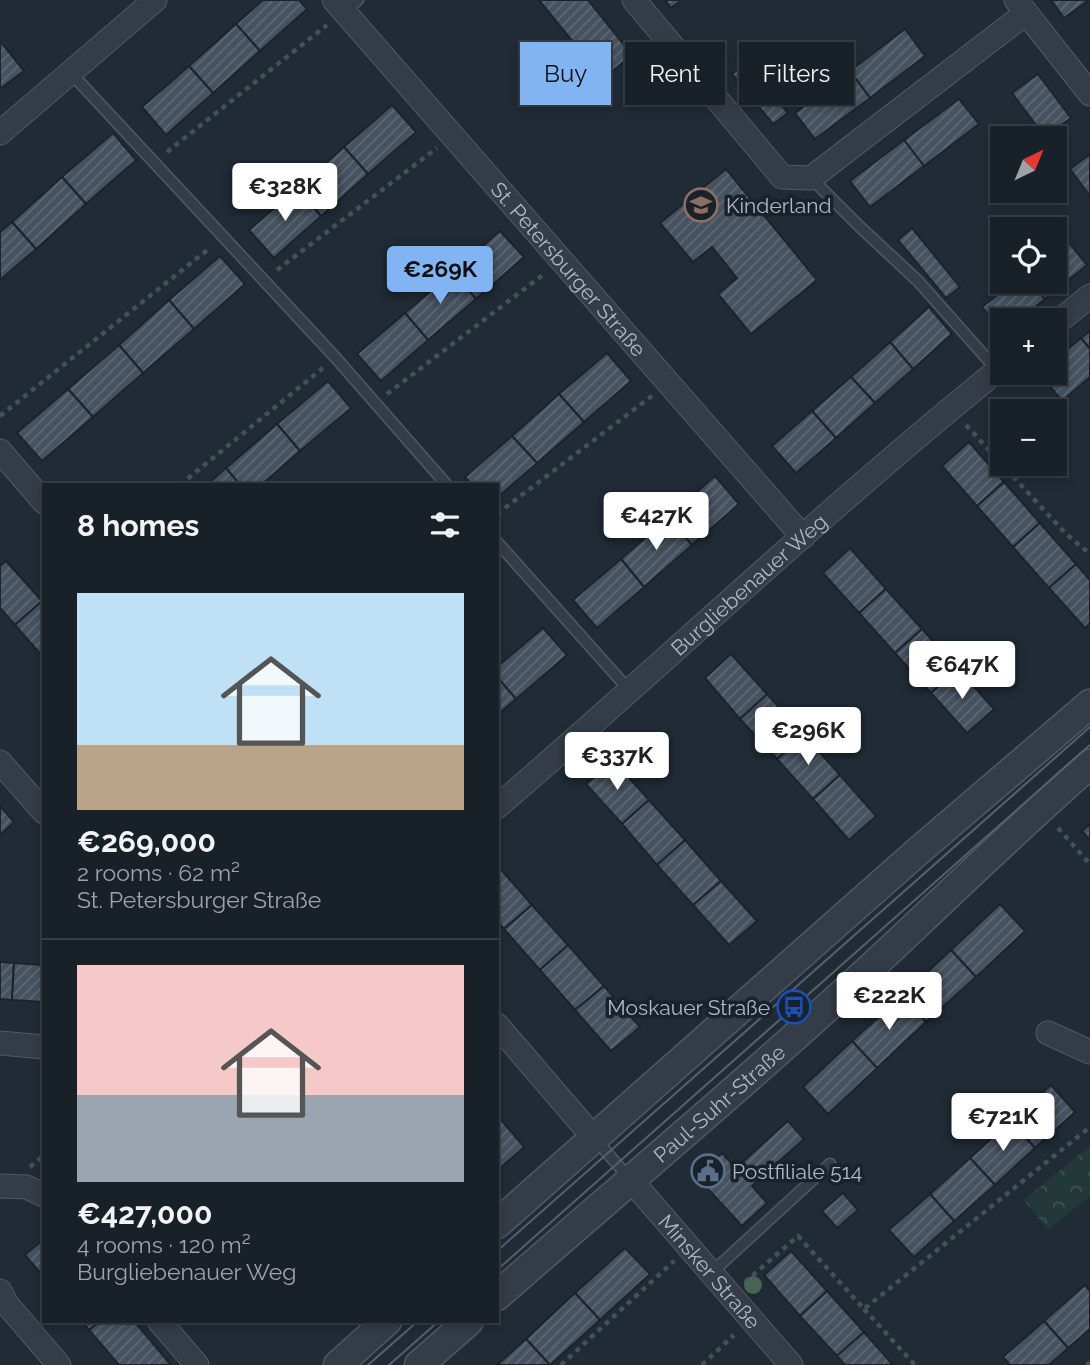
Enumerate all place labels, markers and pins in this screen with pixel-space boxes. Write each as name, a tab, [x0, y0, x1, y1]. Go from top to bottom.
pin: €328K	[236, 164, 334, 223]
school or university icon: Kinderland	[682, 186, 720, 224]
place label: Kinderland	[726, 193, 832, 218]
pin: €269K	[391, 246, 489, 306]
pin: €427K	[607, 492, 705, 552]
pin: €647K	[913, 642, 1011, 701]
pin: €296K	[759, 708, 857, 767]
pin: €337K	[568, 732, 666, 792]
pin: €222K	[840, 972, 938, 1032]
bus stop icon: Moskauer Straße	[775, 988, 813, 1026]
place label: Moskauer Straße	[607, 995, 770, 1020]
pin: €721K	[954, 1094, 1052, 1153]
public building icon: Postfiliale 514	[689, 1152, 727, 1190]
place label: Postfiliale 514	[732, 1159, 862, 1184]

